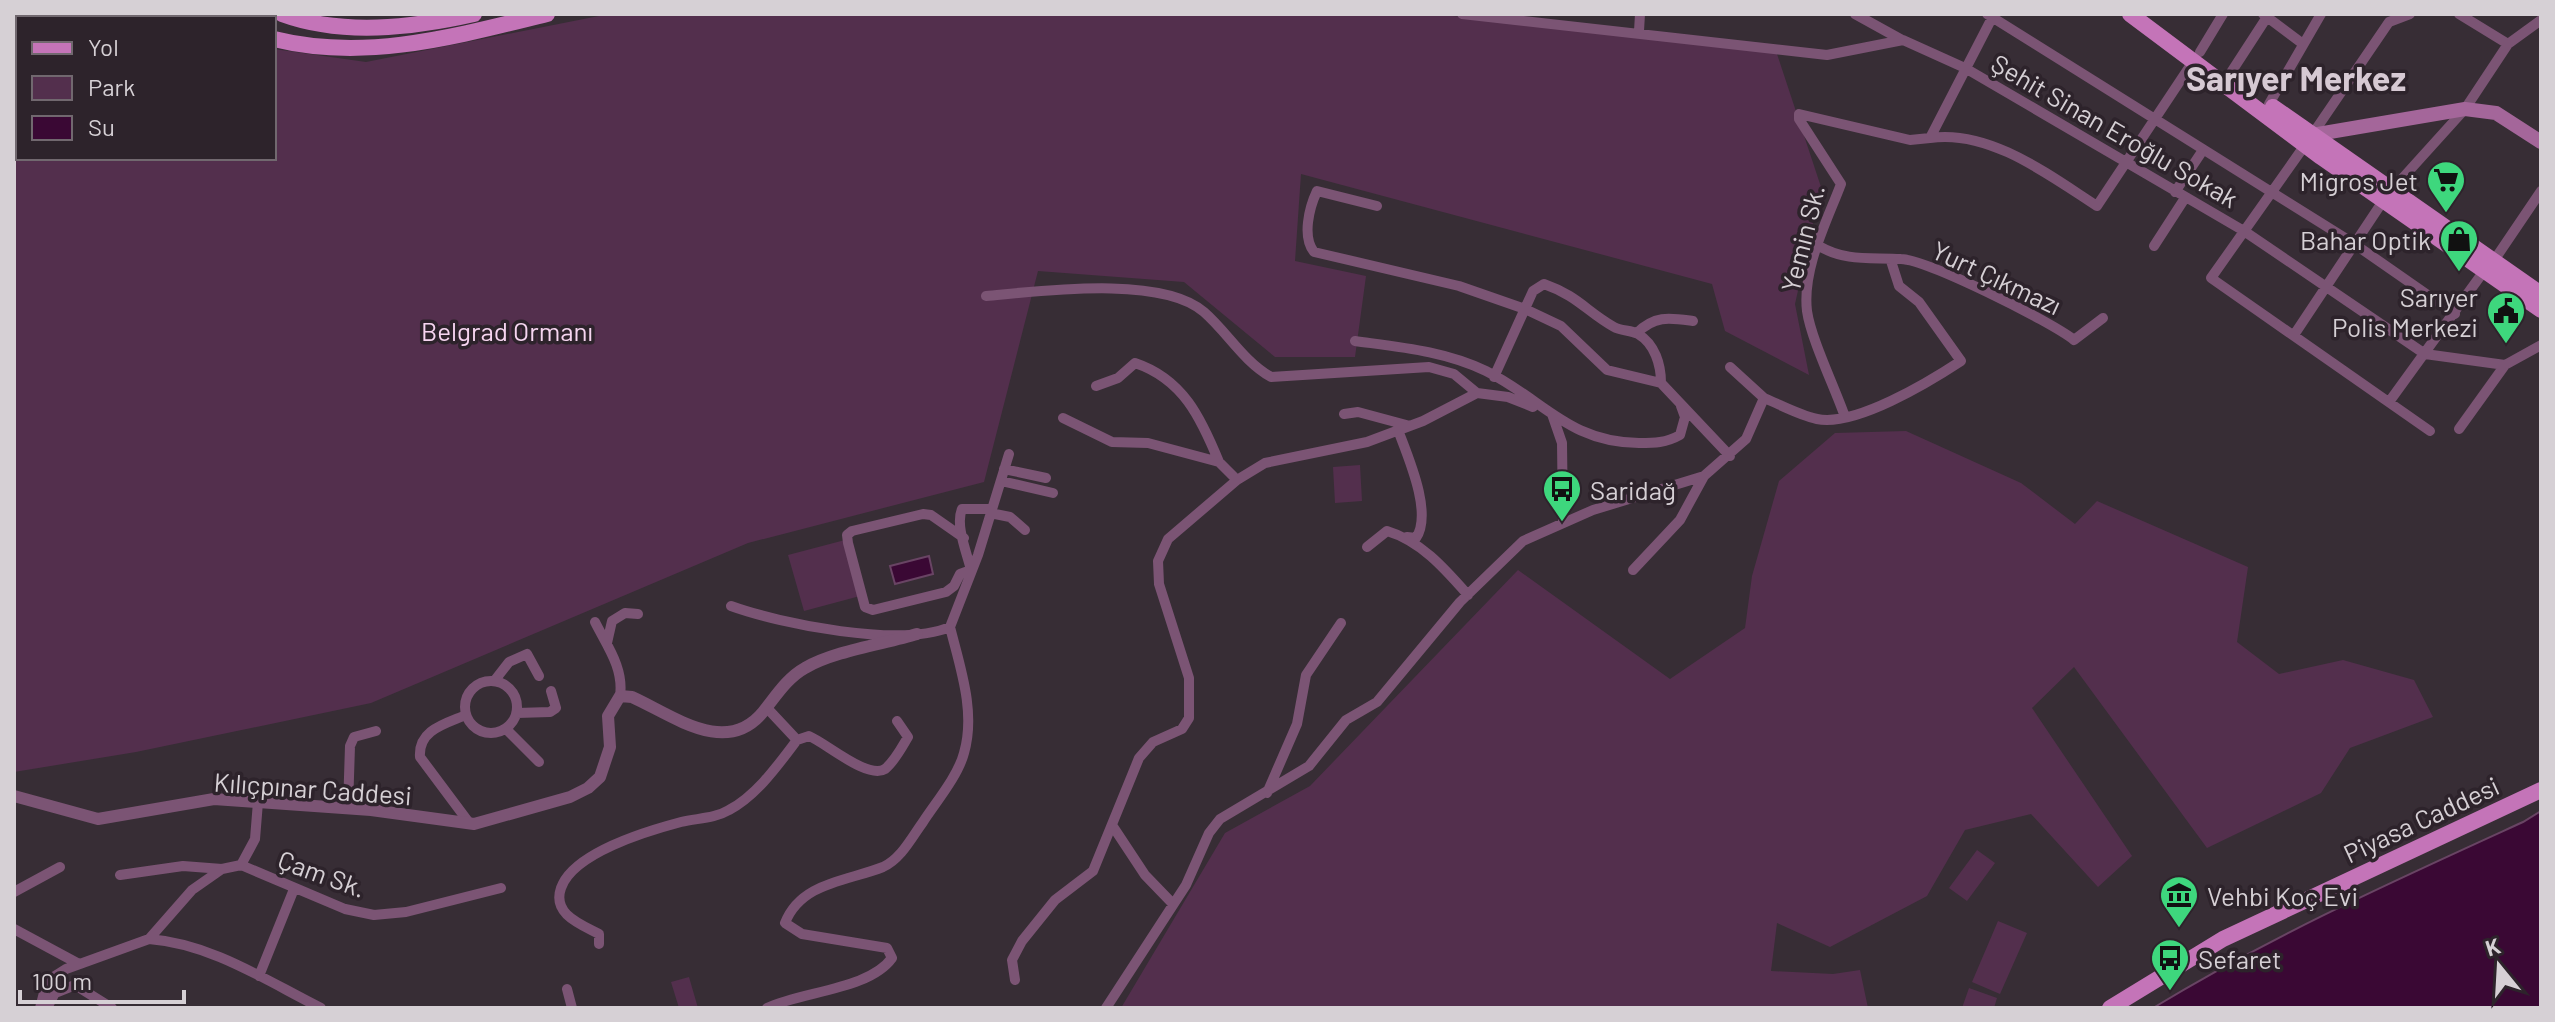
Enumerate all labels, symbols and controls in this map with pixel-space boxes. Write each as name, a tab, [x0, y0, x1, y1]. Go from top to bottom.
legend	[16, 16, 276, 160]
text: Yol	[88, 32, 119, 61]
street label: Şehit Sinan Eroğlu Sokak	[1986, 47, 2244, 213]
district label: Sarıyer Merkez	[2186, 57, 2406, 98]
text: Park	[88, 72, 135, 101]
text: Su	[88, 112, 115, 141]
supermarket icon: Migros Jet	[2425, 159, 2467, 214]
place label: Migros Jet	[2300, 165, 2418, 196]
street label: Yemin Sk.	[1774, 181, 1830, 295]
shop icon: Bahar Optik	[2438, 218, 2480, 273]
place label: Bahar Optik	[2300, 224, 2431, 255]
street label: Yurt Çıkmazı	[1928, 234, 2066, 320]
place label: Sarıyer Polis Merkezi	[2332, 281, 2479, 342]
public building icon: Sarıyer Polis Merkezi	[2485, 290, 2527, 345]
park label: Belgrad Ormanı	[421, 315, 593, 346]
bus stop icon: Saridağ	[1541, 468, 1583, 523]
place label: Saridağ	[1590, 474, 1676, 505]
street label: Kılıçpınar Caddesi	[213, 766, 413, 810]
street label: Piyasa Caddesi	[2338, 769, 2504, 869]
street label: Çam Sk.	[274, 843, 370, 903]
museum icon: Vehbi Koç Evi	[2158, 874, 2200, 929]
place label: Vehbi Koç Evi	[2207, 880, 2358, 911]
north arrow	[2459, 926, 2539, 1006]
text: K	[2482, 931, 2503, 961]
bus stop icon: Sefaret	[2149, 937, 2191, 992]
place label: Sefaret	[2198, 943, 2281, 974]
scale bar	[20, 954, 184, 1004]
text: 100 m	[32, 966, 92, 995]

